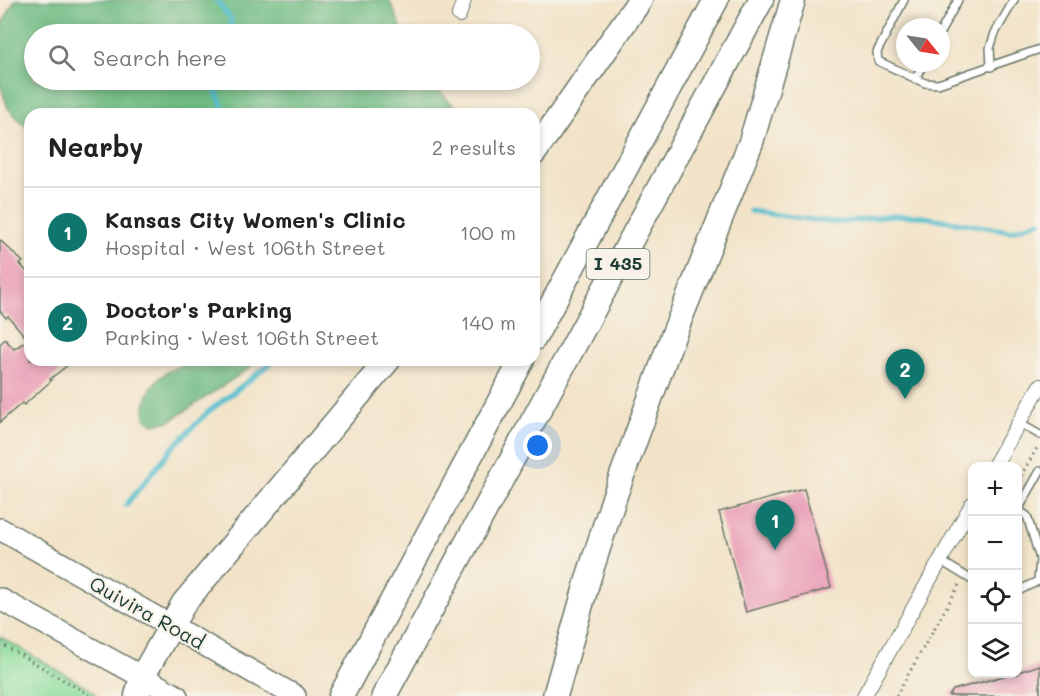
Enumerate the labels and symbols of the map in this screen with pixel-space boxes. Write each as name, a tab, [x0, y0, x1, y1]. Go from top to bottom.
north arrow	[896, 18, 950, 72]
road number: I 435	[586, 249, 650, 279]
pin: 2	[886, 350, 924, 399]
your location	[523, 431, 552, 460]
pin: 1	[756, 500, 794, 550]
street label: Quivira Road	[85, 570, 210, 655]

